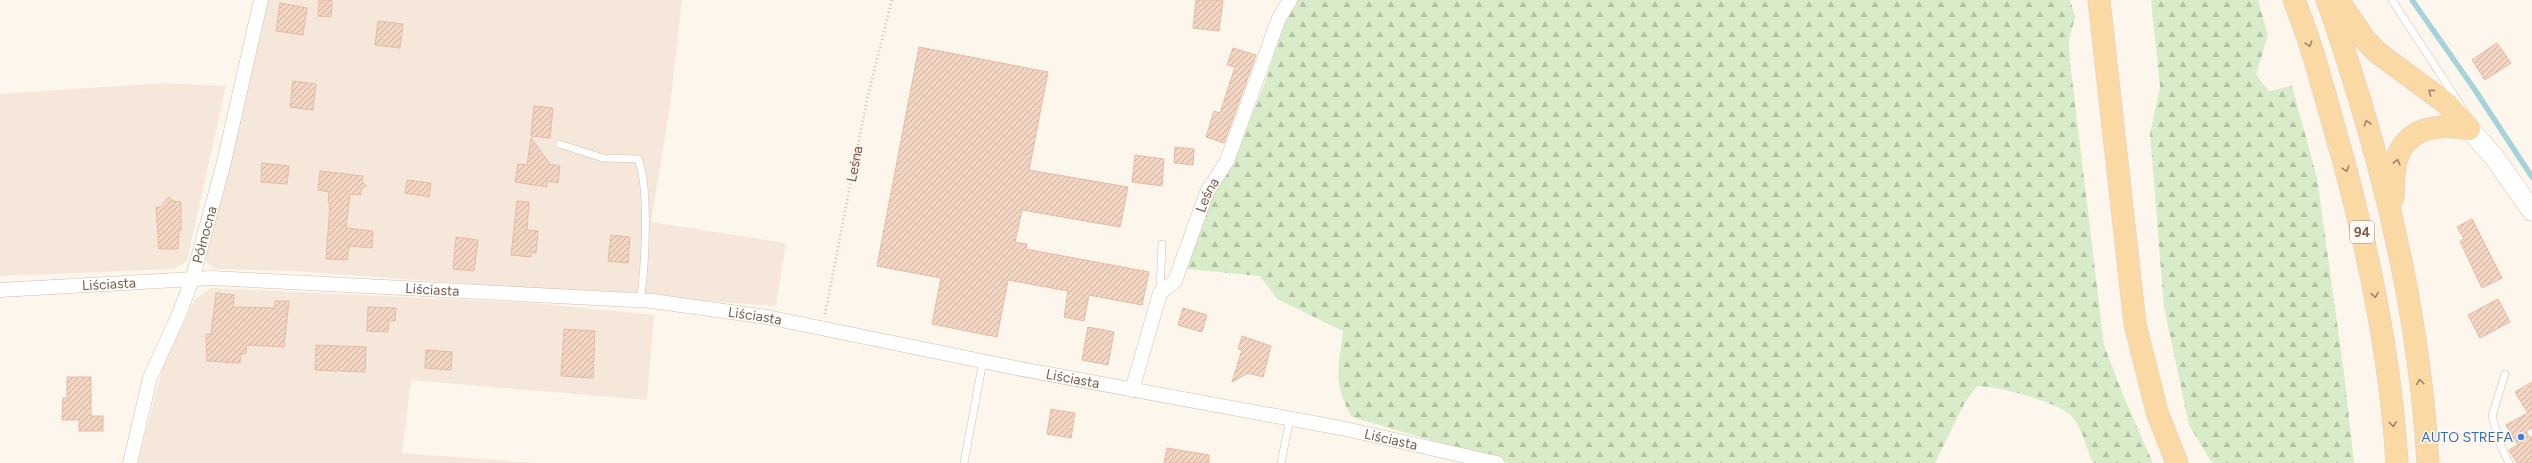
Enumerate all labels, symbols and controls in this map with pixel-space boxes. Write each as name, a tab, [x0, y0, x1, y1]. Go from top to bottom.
one-way arrow	[2304, 41, 2313, 48]
one-way arrow	[2429, 90, 2436, 97]
one-way arrow	[2363, 120, 2372, 127]
street label: Leśna	[843, 144, 867, 183]
one-way arrow	[2392, 159, 2401, 166]
one-way arrow	[2341, 165, 2350, 172]
street label: Leśna	[1192, 175, 1223, 215]
street label: Północna	[189, 204, 221, 265]
road number: 94	[2350, 221, 2374, 243]
street label: Liściasta	[81, 274, 136, 294]
street label: Liściasta	[405, 280, 460, 300]
one-way arrow	[2370, 292, 2379, 299]
street label: Liściasta	[727, 304, 783, 329]
street label: Liściasta	[1045, 366, 1101, 392]
one-way arrow	[2416, 379, 2425, 385]
one-way arrow	[2389, 421, 2398, 427]
street label: Liściasta	[1363, 426, 1419, 454]
place label: AUTO STREFA	[2421, 429, 2514, 446]
marker: AUTO STREFA	[2516, 432, 2526, 442]

